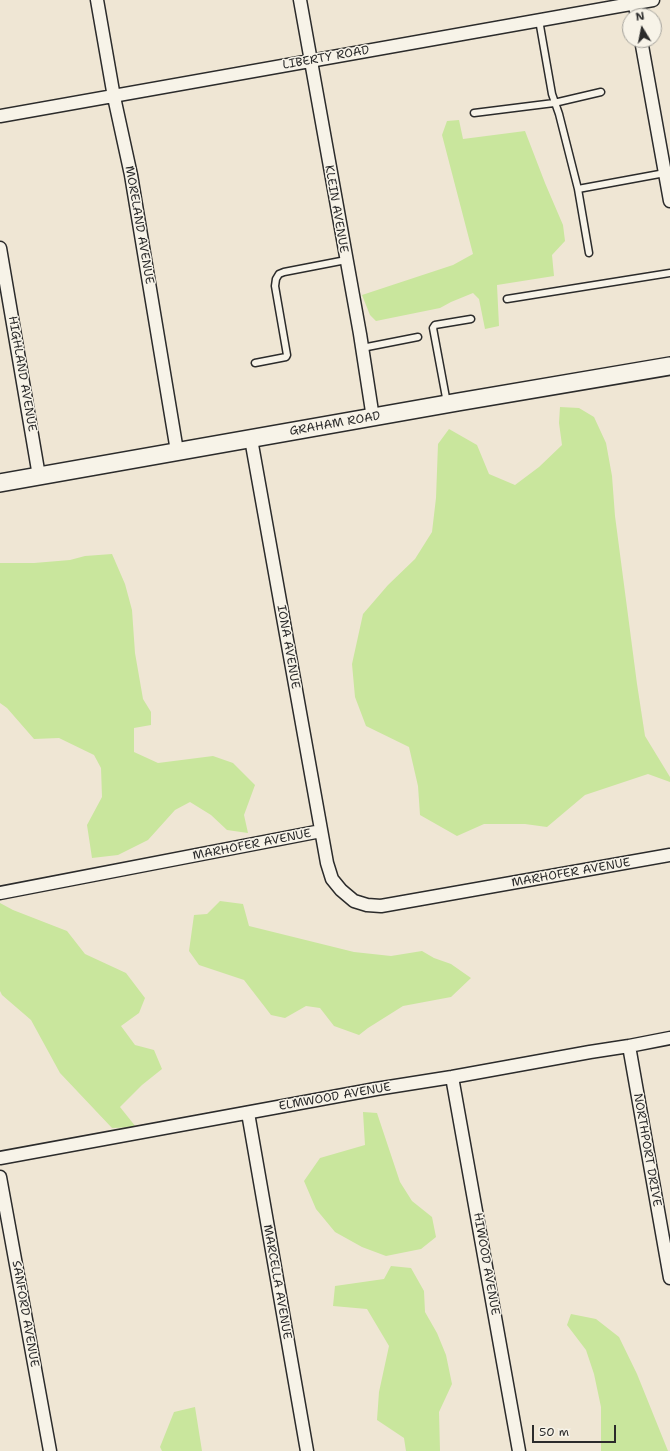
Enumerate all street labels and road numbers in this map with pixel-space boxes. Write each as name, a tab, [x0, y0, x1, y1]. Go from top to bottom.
street label: LIBERTY ROAD	[282, 43, 370, 73]
street label: KLEIN AVENUE	[321, 164, 351, 254]
street label: MORELAND AVENUE	[121, 165, 157, 285]
street label: HIGHLAND AVENUE	[5, 315, 39, 433]
street label: GRAHAM ROAD	[288, 409, 382, 439]
street label: IONA AVENUE	[274, 604, 302, 690]
street label: MARHOFER AVENUE	[192, 826, 312, 864]
street label: MARHOFER AVENUE	[510, 855, 632, 891]
street label: ELMWOOD AVENUE	[278, 1080, 392, 1114]
street label: NORTHPORT DRIVE	[630, 1092, 664, 1208]
street label: HIWOOD AVENUE	[470, 1212, 502, 1316]
street label: MARCELLA AVENUE	[260, 1223, 294, 1341]
street label: SANFORD AVENUE	[9, 1260, 41, 1368]

